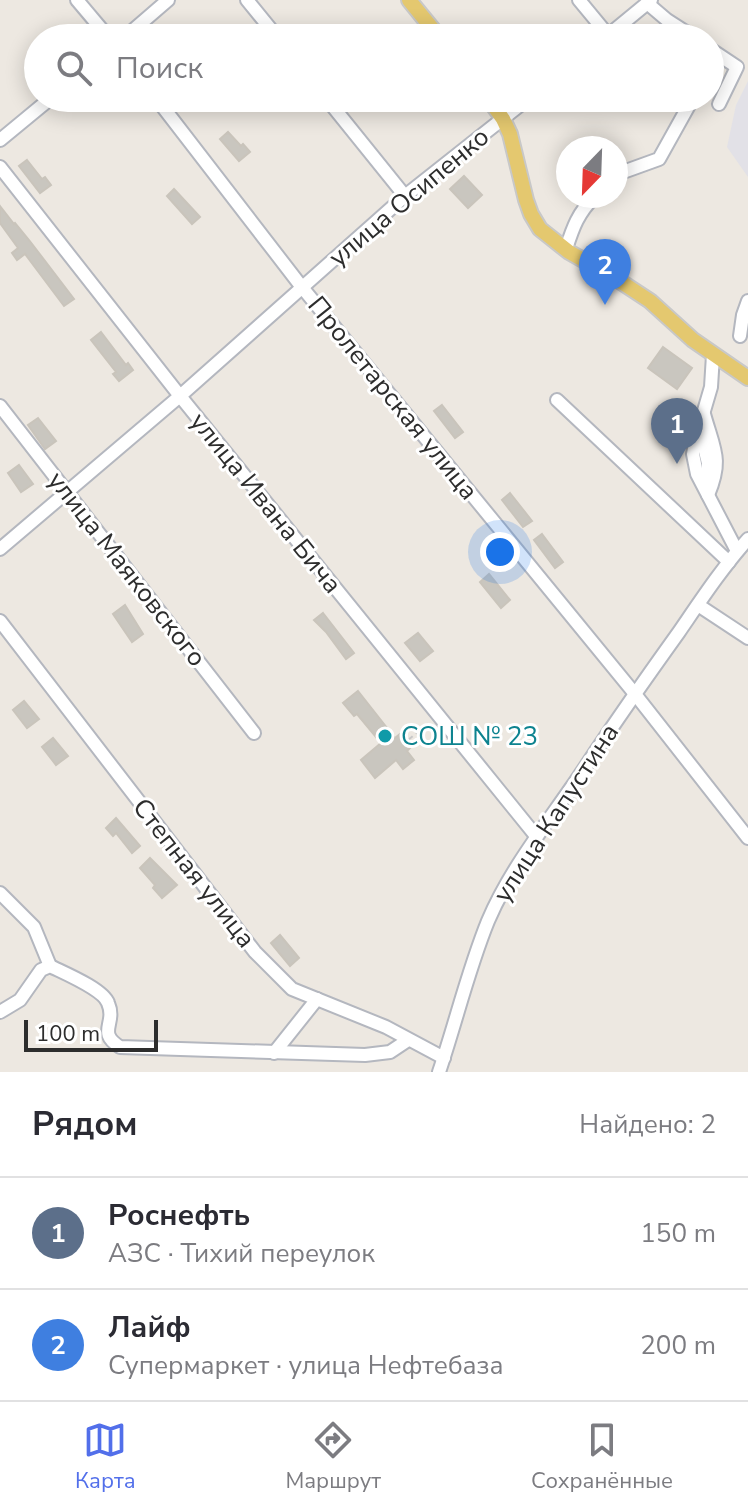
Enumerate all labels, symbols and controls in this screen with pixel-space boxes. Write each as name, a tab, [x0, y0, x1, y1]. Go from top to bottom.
search box	[24, 24, 724, 112]
icon: search	[52, 46, 96, 90]
text: Поиск	[116, 48, 203, 89]
street label: улица Осипенко	[321, 119, 497, 275]
north arrow	[556, 136, 628, 208]
pin: 2	[579, 239, 631, 305]
street label: Пролетарская улица	[300, 289, 486, 507]
pin: 1	[651, 398, 703, 464]
street label: улица Ивана Бича	[182, 405, 350, 601]
street label: улица Маяковского	[40, 464, 214, 674]
your location	[480, 532, 520, 572]
street label: улица Капустина	[485, 717, 627, 909]
place label: СОШ № 23	[401, 719, 538, 754]
marker: СОШ № 23	[376, 727, 394, 745]
street label: Степная улица	[125, 791, 263, 955]
scale bar	[24, 1016, 158, 1052]
text: 100 m	[36, 1019, 100, 1049]
text: Рядом	[32, 1101, 138, 1147]
text: Найдено: 2	[579, 1107, 716, 1142]
text: Роснефть	[108, 1195, 250, 1236]
text: 1	[50, 1216, 66, 1251]
text: 150 m	[640, 1216, 716, 1251]
text: АЗС · Тихий переулок	[108, 1236, 375, 1271]
text: Лайф	[108, 1307, 191, 1348]
text: 2	[50, 1328, 66, 1363]
text: 200 m	[640, 1328, 716, 1363]
text: Супермаркет · улица Нефтебаза	[108, 1348, 504, 1383]
tab: Карта	[75, 1418, 136, 1496]
tab: Маршрут	[285, 1418, 381, 1496]
tab: Сохранённые	[531, 1418, 673, 1496]

